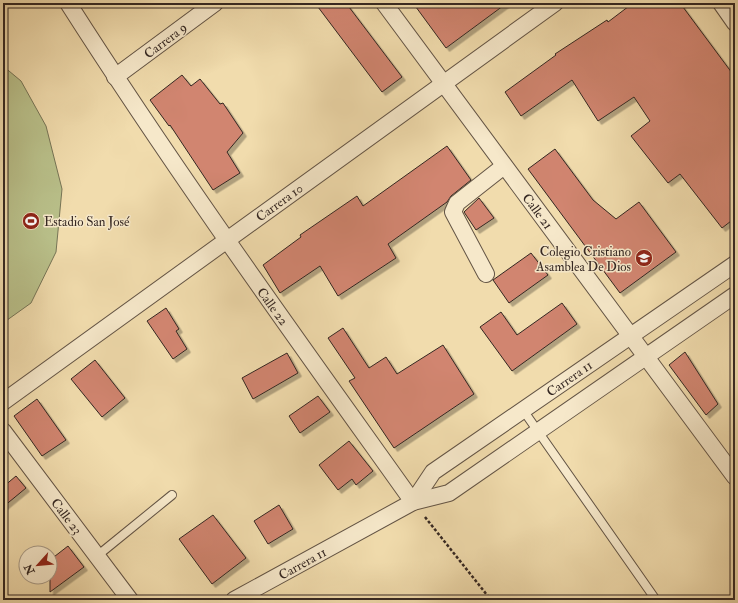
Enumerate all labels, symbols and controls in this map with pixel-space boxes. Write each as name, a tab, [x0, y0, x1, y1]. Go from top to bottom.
street label: Carrera 9	[141, 20, 190, 62]
street label: Carrera 10	[253, 180, 306, 225]
street label: Calle 21	[519, 190, 556, 233]
sports icon: Estadio San José	[21, 211, 41, 231]
place label: Estadio San José	[44, 214, 130, 230]
place label: Colegio Cristiano Asamblea De Dios	[535, 244, 632, 275]
school or university icon: Colegio Cristiano Asamblea De Dios	[634, 248, 654, 268]
street label: Calle 22	[253, 285, 291, 329]
street label: Carrera 11	[544, 357, 596, 400]
street label: Calle 23	[47, 495, 85, 538]
street label: Carrera 11	[276, 544, 329, 584]
north arrow	[18, 545, 58, 585]
text: N	[21, 561, 38, 578]

